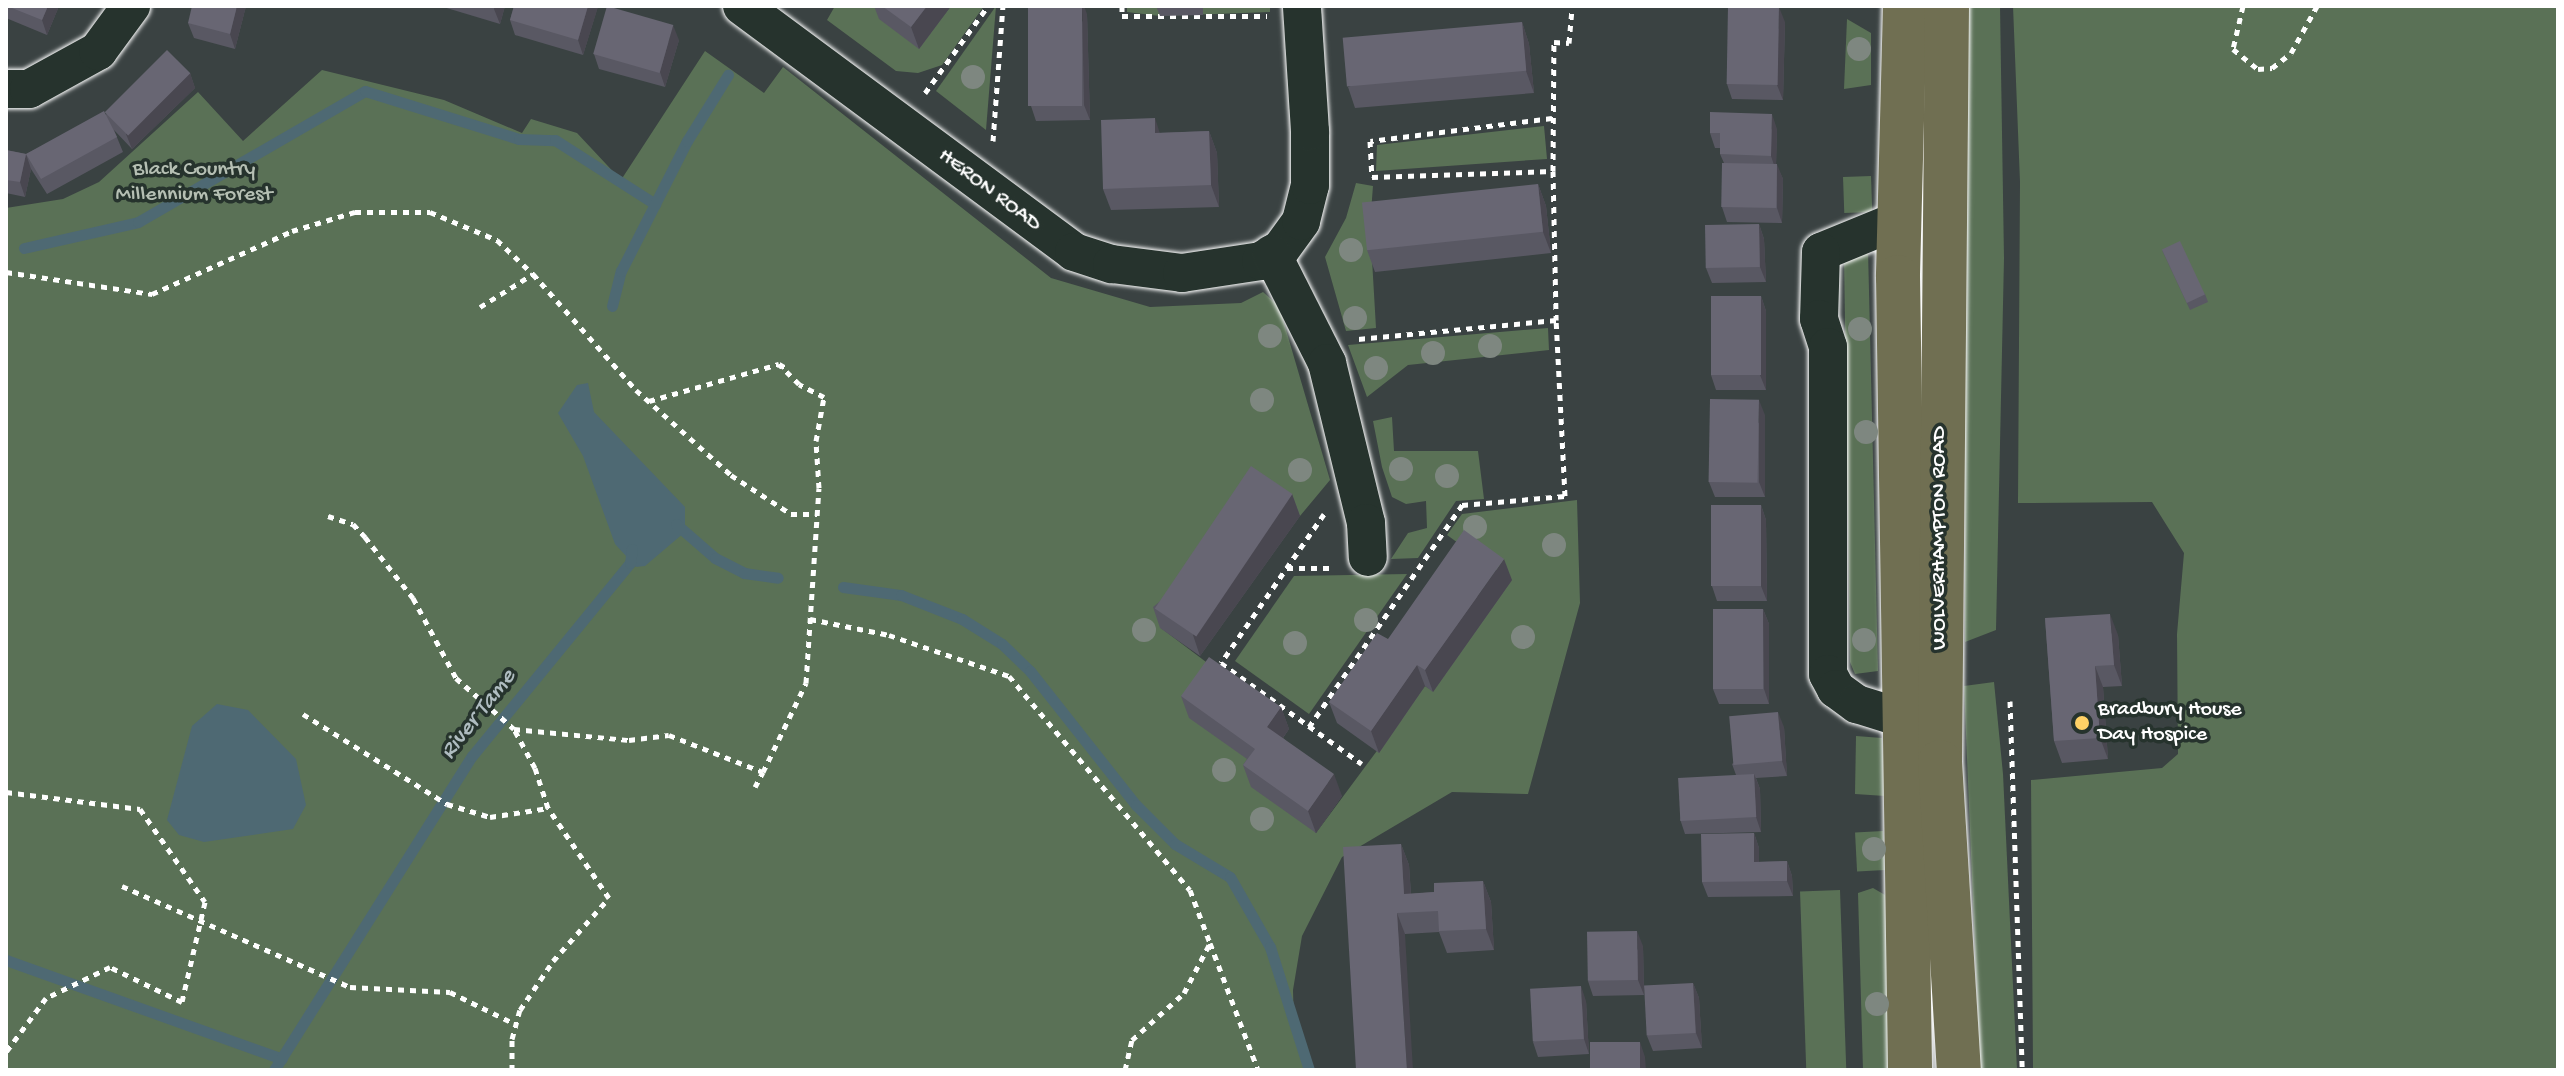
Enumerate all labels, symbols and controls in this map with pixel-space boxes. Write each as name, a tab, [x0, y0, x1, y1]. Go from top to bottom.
street label: HERON ROAD	[932, 144, 1046, 238]
park label: Black Country Millennium Forest	[116, 157, 272, 208]
street label: WOLVERHAMPTON ROAD	[1928, 426, 1954, 650]
water label: River Tame	[435, 664, 523, 766]
place label: Bradbury House Day Hospice	[2098, 697, 2242, 748]
marker: Bradbury House Day Hospice	[2073, 714, 2091, 732]

